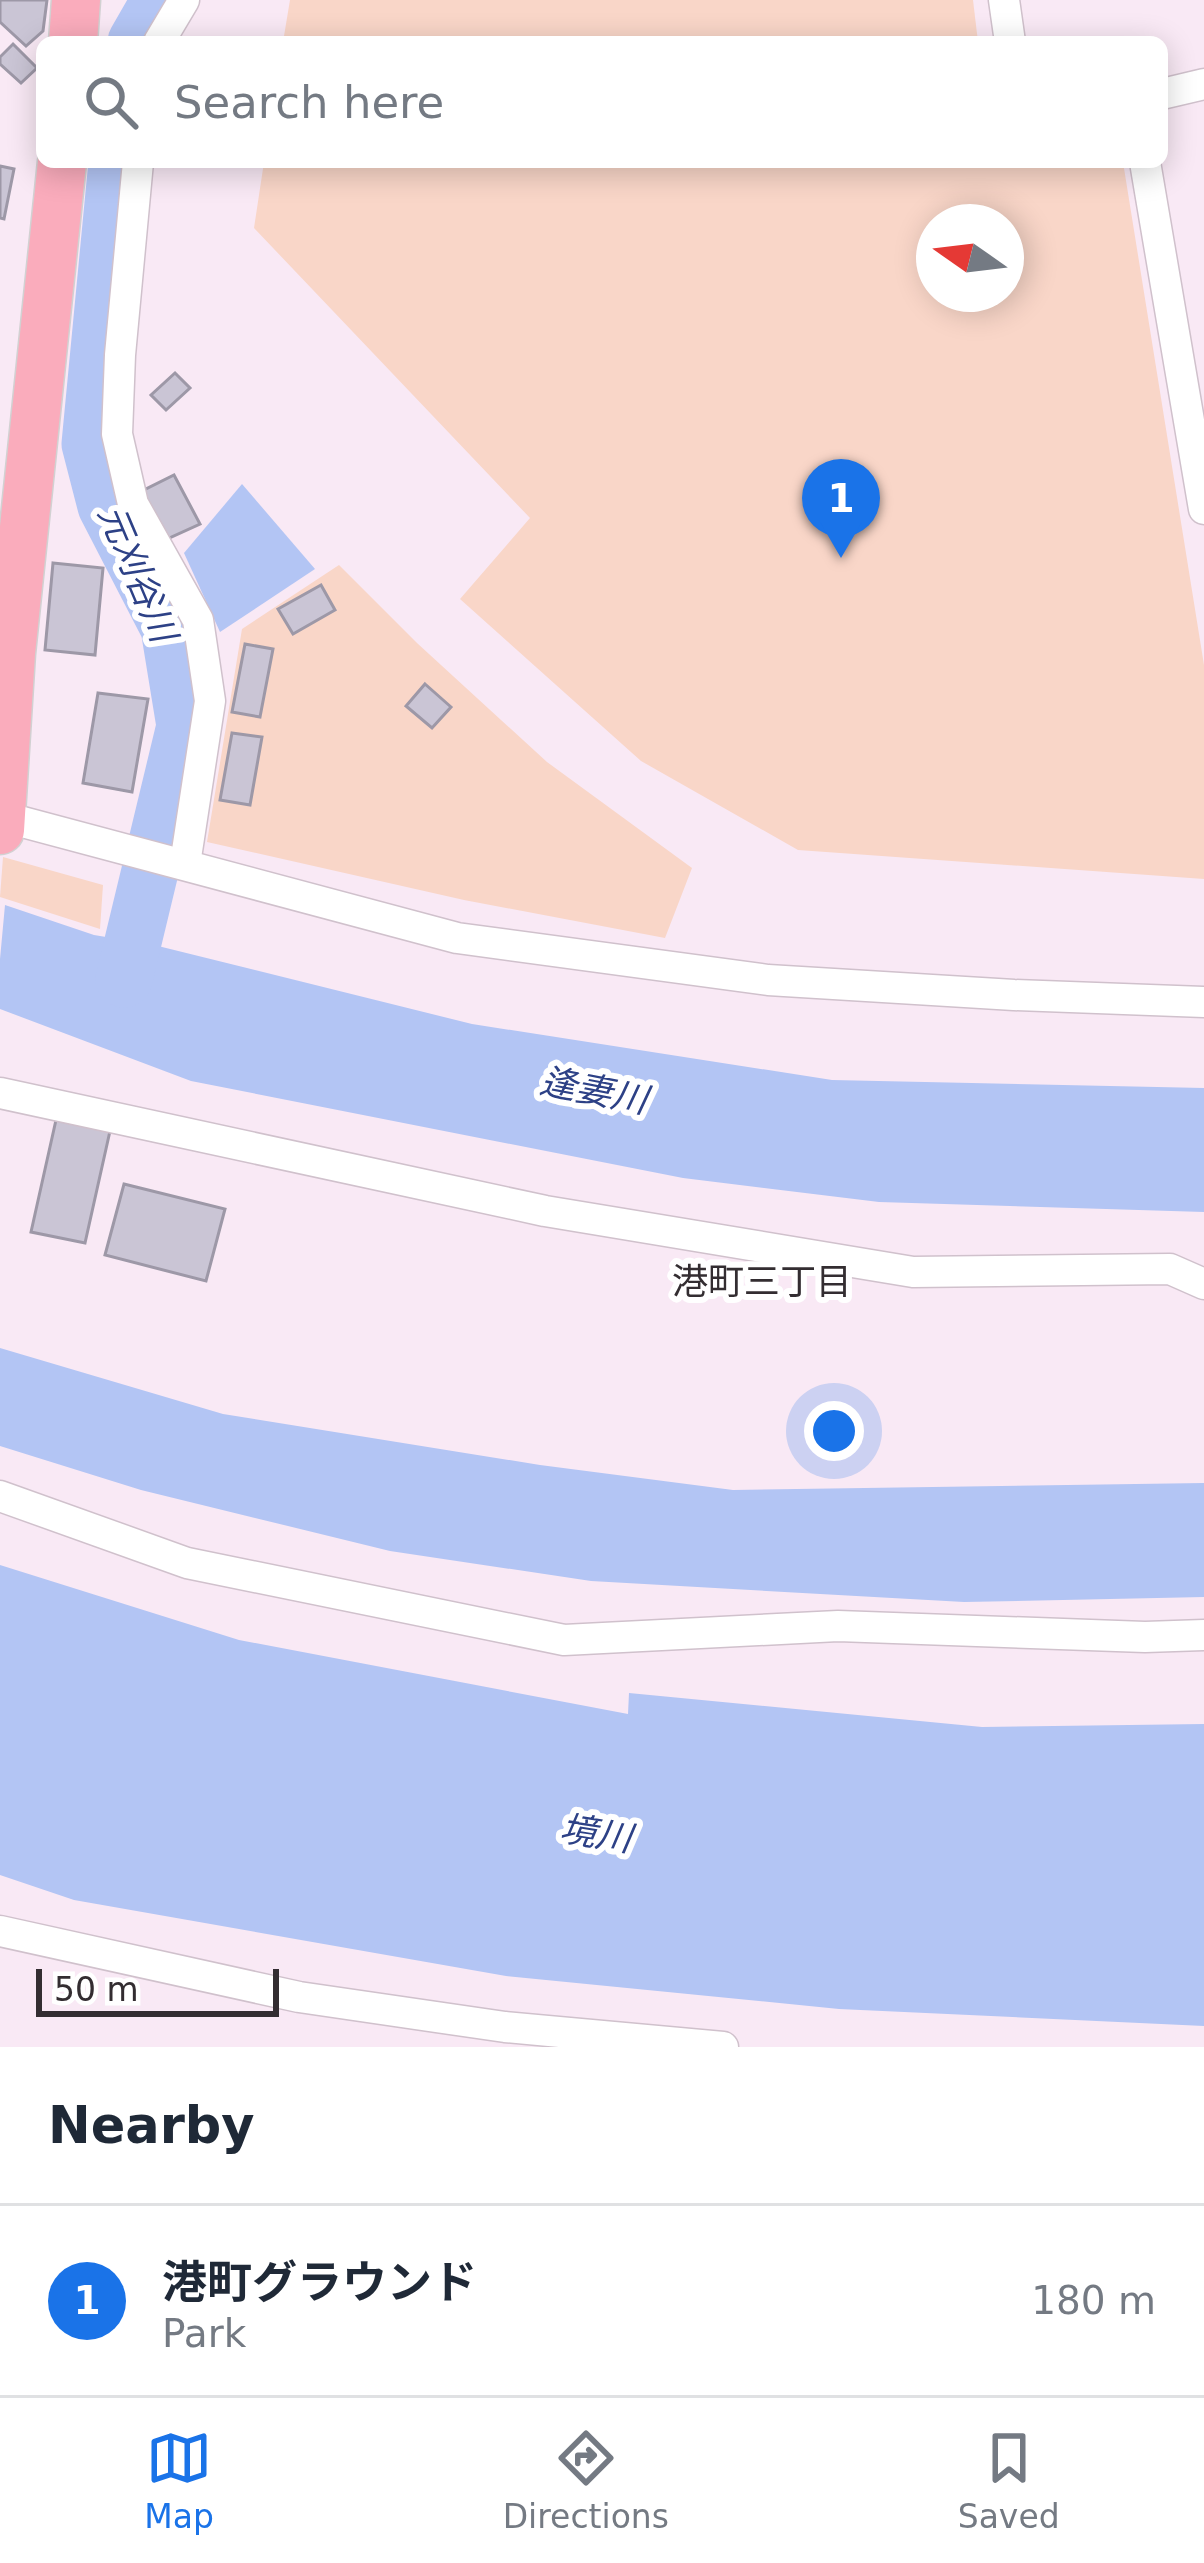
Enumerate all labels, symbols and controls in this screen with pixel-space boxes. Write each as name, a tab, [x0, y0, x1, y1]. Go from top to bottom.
search box	[36, 36, 1168, 168]
icon: search	[78, 69, 144, 135]
text: Search here	[174, 76, 444, 129]
north arrow	[916, 204, 1024, 312]
pin: 1	[802, 459, 880, 558]
water label: 元刈谷川	[91, 499, 186, 651]
water label: 逢妻川	[537, 1060, 655, 1122]
district label: 港町三丁目	[672, 1261, 852, 1302]
your location	[804, 1401, 864, 1461]
water label: 境川	[557, 1808, 639, 1860]
scale bar	[36, 1963, 279, 2016]
text: 50 m	[54, 1970, 139, 2009]
text: Nearby	[48, 2096, 255, 2155]
text: 港町グラウンド	[162, 2256, 477, 2309]
text: 1	[73, 2278, 101, 2323]
text: 180 m	[1031, 2278, 1156, 2323]
text: Park	[162, 2311, 246, 2356]
tab: Map	[144, 2425, 214, 2536]
tab: Directions	[503, 2425, 669, 2536]
tab: Saved	[958, 2425, 1060, 2536]

